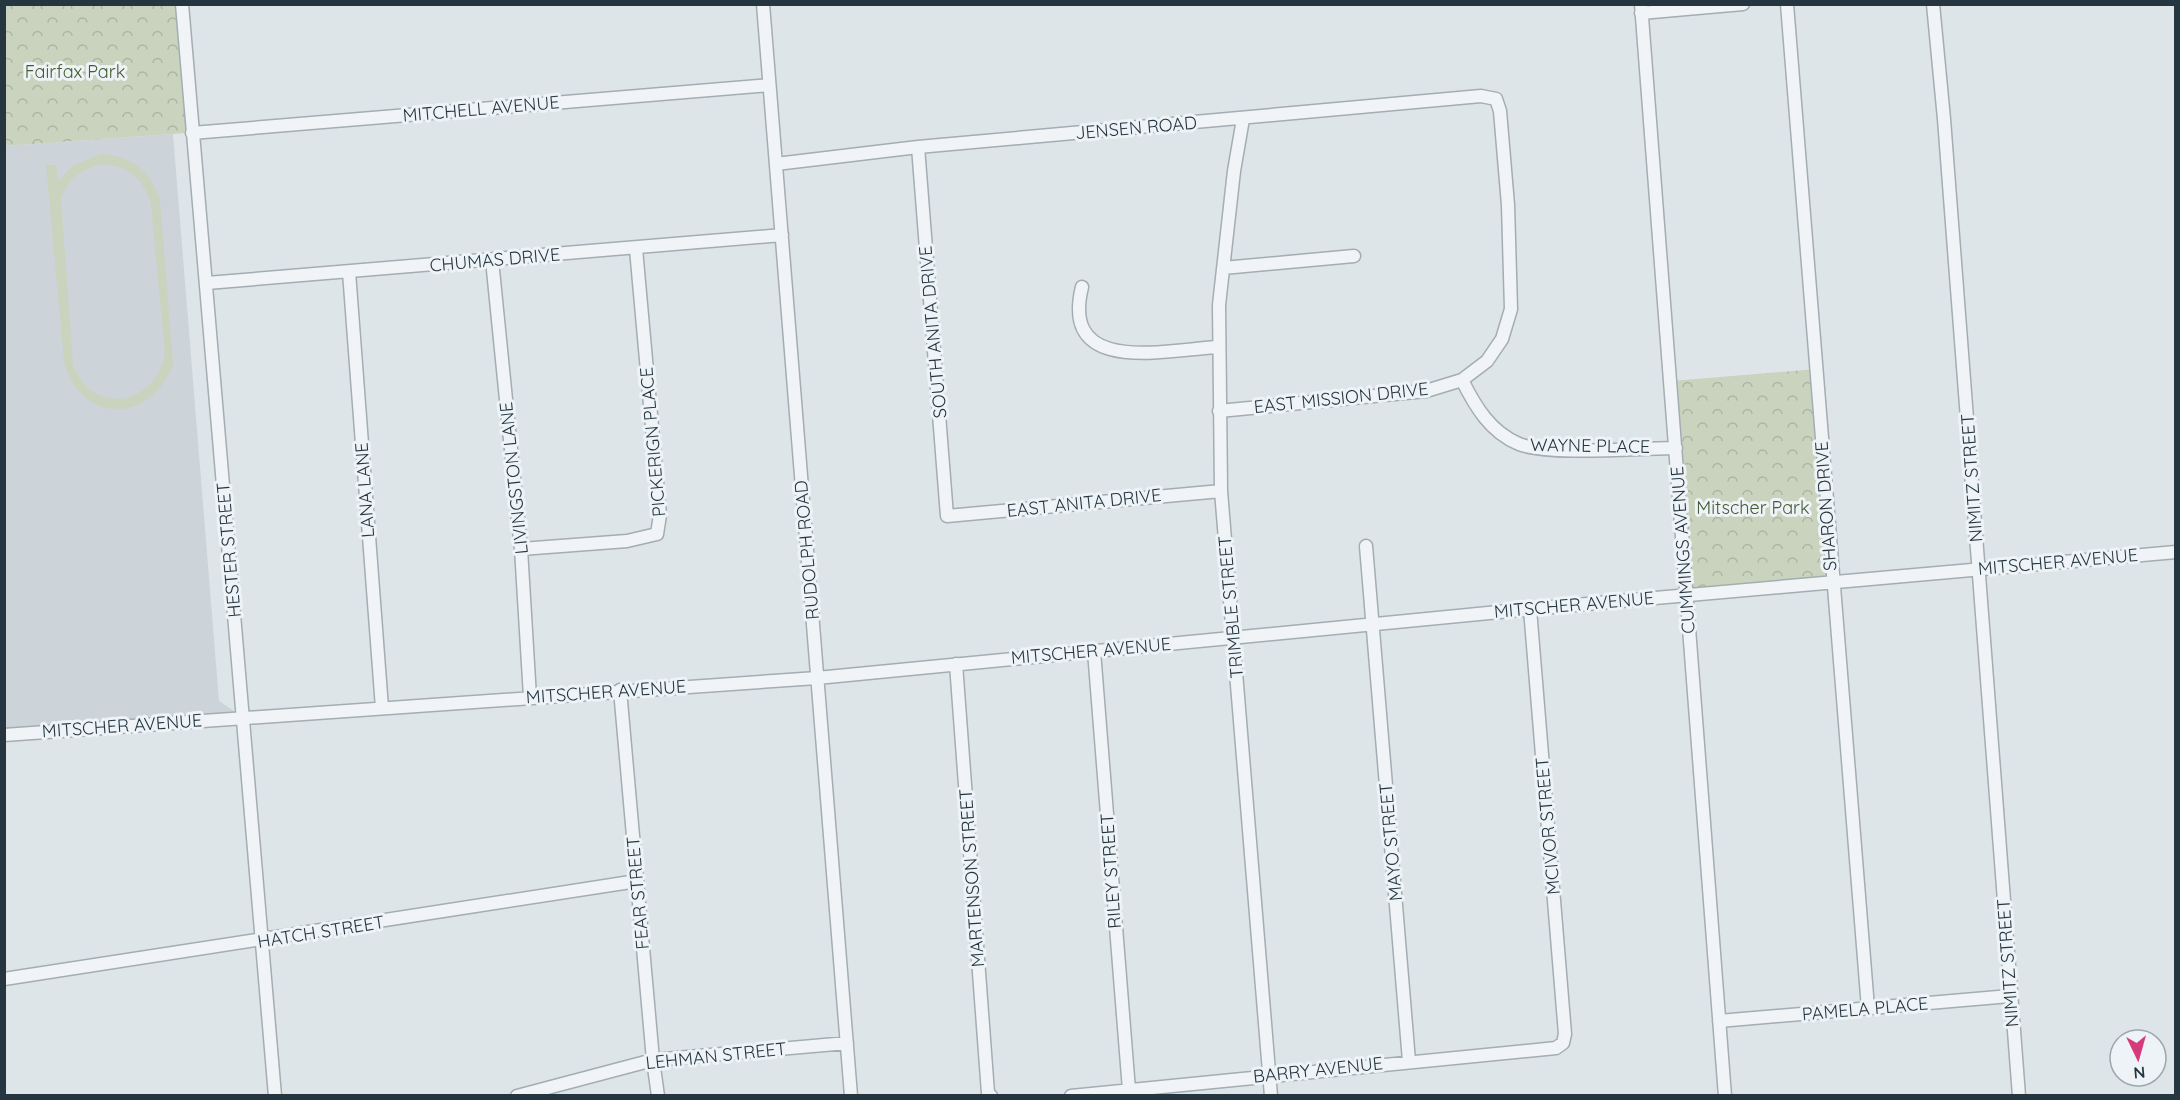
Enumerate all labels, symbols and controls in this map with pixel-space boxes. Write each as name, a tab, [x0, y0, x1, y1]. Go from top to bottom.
park label: Fairfax Park	[25, 60, 125, 83]
street label: MITCHELL AVENUE	[402, 90, 560, 127]
street label: JENSEN ROAD	[1074, 111, 1198, 144]
street label: CHUMAS DRIVE	[429, 242, 561, 277]
street label: SOUTH ANITA DRIVE	[914, 245, 951, 419]
street label: PICKERIGN PLACE	[634, 366, 671, 518]
street label: EAST MISSION DRIVE	[1253, 377, 1429, 418]
street label: LIVINGSTON LANE	[494, 401, 533, 555]
street label: NIMITZ STREET	[1956, 413, 1987, 543]
street label: WAYNE PLACE	[1530, 433, 1650, 458]
street label: SHARON DRIVE	[1809, 440, 1842, 572]
street label: LANA LANE	[350, 442, 379, 538]
street label: CUMMINGS AVENUE	[1665, 466, 1700, 635]
street label: RUDOLPH ROAD	[789, 479, 824, 621]
street label: HESTER STREET	[211, 481, 246, 619]
street label: EAST ANITA DRIVE	[1006, 483, 1162, 522]
park label: Mitscher Park	[1696, 496, 1810, 519]
street label: TRIMBLE STREET	[1213, 535, 1248, 679]
street label: MITSCHER AVENUE	[1977, 543, 2139, 580]
street label: MITSCHER AVENUE	[1493, 586, 1655, 623]
street label: MITSCHER AVENUE	[1010, 632, 1172, 669]
street label: MITSCHER AVENUE	[525, 674, 687, 709]
street label: MITSCHER AVENUE	[41, 708, 203, 743]
street label: MCIVOR STREET	[1530, 756, 1565, 896]
street label: MAYO STREET	[1374, 782, 1407, 902]
street label: MARTENSON STREET	[954, 788, 989, 968]
street label: RILEY STREET	[1095, 812, 1126, 930]
street label: FEAR STREET	[621, 835, 654, 951]
street label: NIMITZ STREET	[1992, 898, 2023, 1028]
street label: HATCH STREET	[256, 910, 386, 953]
street label: PAMELA PLACE	[1801, 992, 1929, 1025]
north arrow	[2108, 1028, 2168, 1088]
street label: LEHMAN STREET	[644, 1037, 788, 1074]
street label: BARRY AVENUE	[1252, 1051, 1384, 1088]
text: N	[2133, 1062, 2146, 1083]

